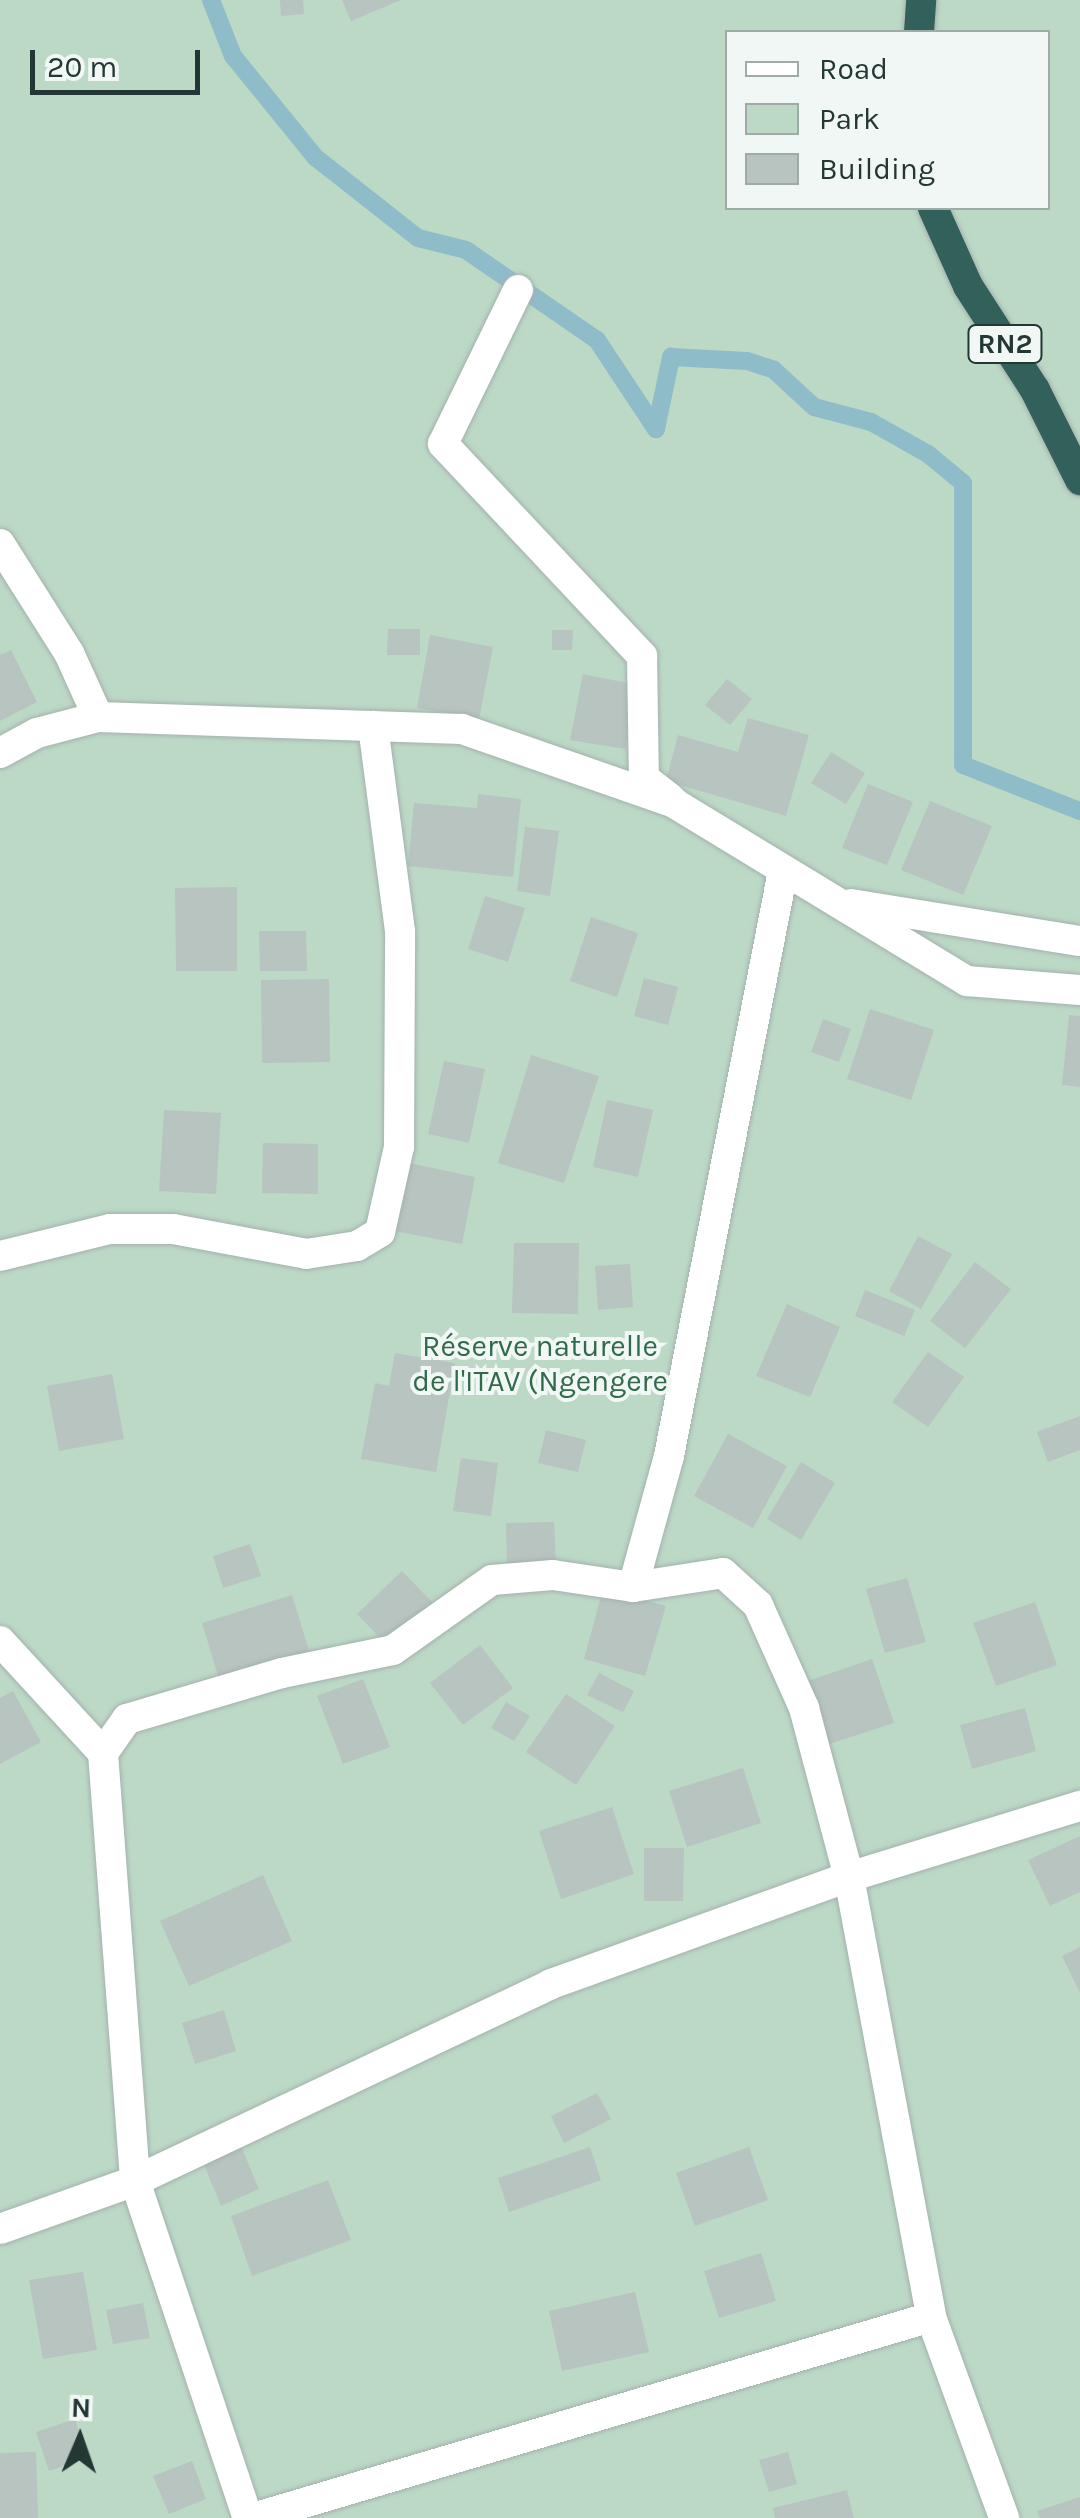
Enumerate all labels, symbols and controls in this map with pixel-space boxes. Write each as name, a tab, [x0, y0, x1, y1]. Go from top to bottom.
scale bar	[35, 30, 205, 92]
legend	[725, 30, 1050, 210]
text: 20 m	[47, 49, 117, 85]
text: Road	[819, 51, 888, 87]
text: Park	[819, 101, 880, 137]
text: Building	[819, 151, 935, 187]
road number: RN2	[965, 321, 1045, 367]
park label: Réserve naturelle de l'ITAV (Ngengere	[412, 1328, 668, 1398]
north arrow	[30, 2388, 130, 2488]
text: N	[70, 2391, 92, 2424]

